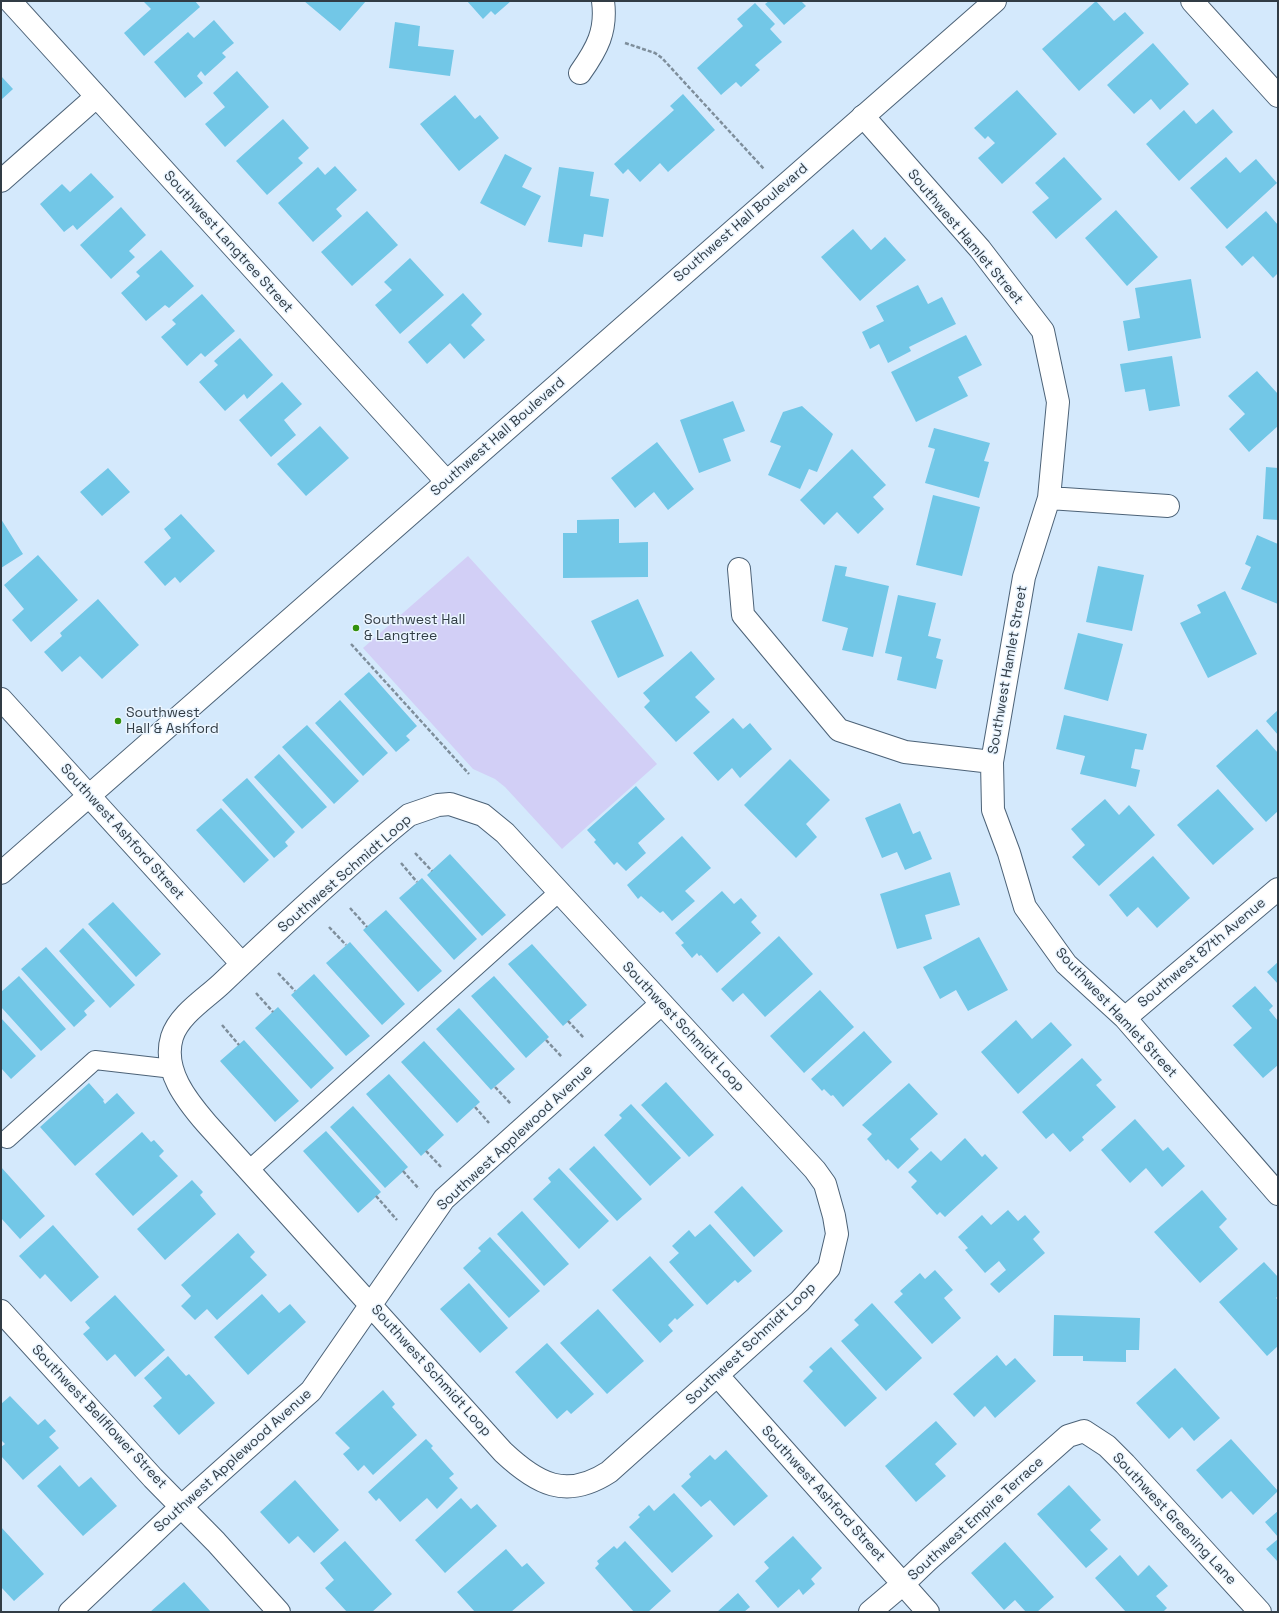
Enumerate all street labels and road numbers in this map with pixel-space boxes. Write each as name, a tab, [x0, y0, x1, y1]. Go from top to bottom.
street label: Southwest Hall Boulevard	[670, 160, 812, 286]
street label: Southwest Hamlet Street	[904, 166, 1026, 308]
street label: Southwest Langtree Street	[160, 168, 296, 316]
street label: Southwest Hall Boulevard	[427, 374, 569, 500]
street label: Southwest Hamlet Street	[985, 584, 1031, 756]
street label: Southwest Ashford Street	[57, 761, 187, 903]
street label: Southwest Schmidt Loop	[275, 811, 415, 937]
street label: Southwest 87th Avenue	[1135, 895, 1269, 1011]
street label: Southwest Hamlet Street	[1052, 945, 1180, 1081]
street label: Southwest Schmidt Loop	[618, 959, 748, 1095]
street label: Southwest Applewood Avenue	[434, 1062, 596, 1214]
street label: Southwest Schmidt Loop	[683, 1279, 819, 1409]
street label: Southwest Schmidt Loop	[367, 1302, 495, 1440]
street label: Southwest Bellflower Street	[28, 1342, 170, 1492]
street label: Southwest Applewood Avenue	[151, 1386, 315, 1536]
street label: Southwest Ashford Street	[758, 1423, 888, 1565]
street label: Southwest Greening Lane	[1109, 1450, 1239, 1588]
street label: Southwest Empire Terrace	[905, 1454, 1047, 1584]

